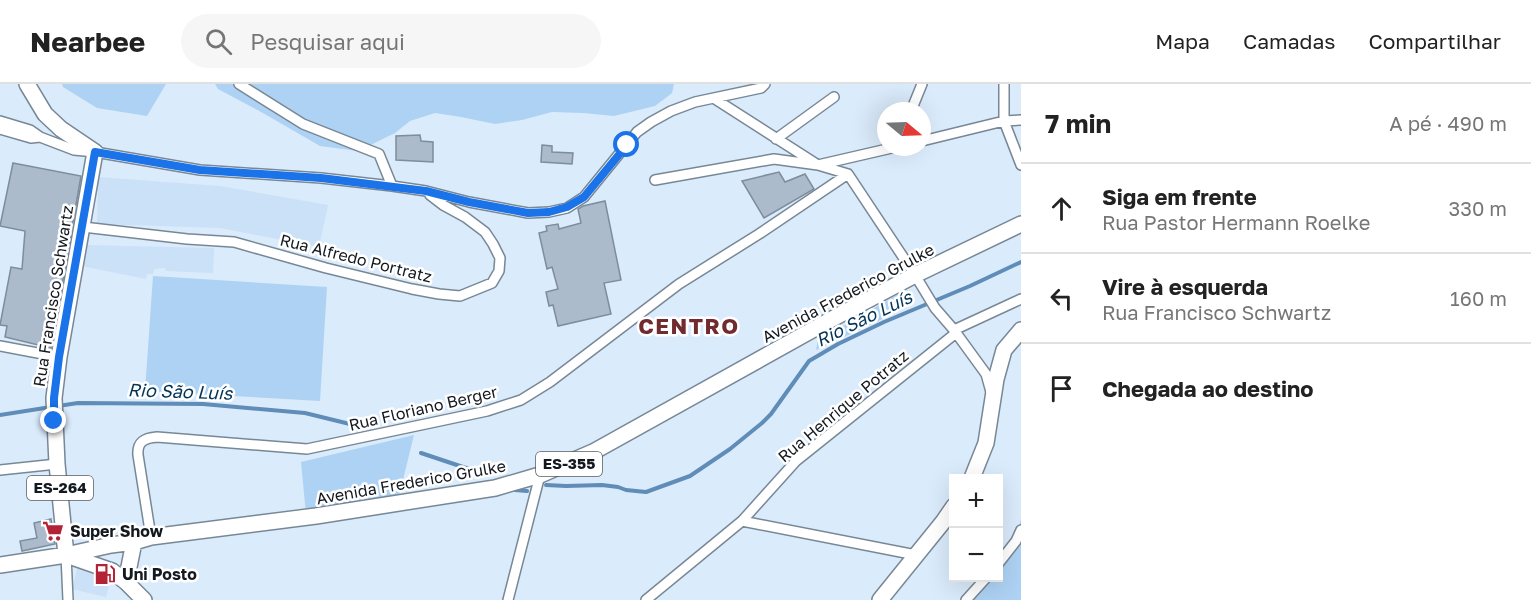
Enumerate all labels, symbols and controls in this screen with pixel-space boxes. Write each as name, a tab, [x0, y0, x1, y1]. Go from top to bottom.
search box	[181, 14, 601, 68]
text: Nearbee	[30, 25, 145, 58]
icon: search	[202, 25, 235, 58]
text: Pesquisar aqui	[250, 28, 405, 55]
text: Mapa	[1155, 28, 1210, 54]
text: Camadas	[1243, 28, 1335, 54]
text: Compartilhar	[1368, 28, 1501, 54]
north arrow	[877, 102, 931, 156]
text: 7 min	[1045, 108, 1111, 139]
text: A pé · 490 m	[1389, 111, 1507, 135]
route start	[613, 131, 639, 157]
text: Siga em frente	[1102, 183, 1257, 210]
icon: ahead	[1045, 192, 1078, 225]
text: 330 m	[1449, 196, 1507, 220]
street label: Rua Francisco Schwartz	[29, 204, 77, 388]
text: Rua Pastor Hermann Roelke	[1102, 210, 1370, 234]
street label: Rua Alfredo Portratz	[278, 229, 434, 287]
street label: Avenida Frederico Grulke	[759, 239, 937, 347]
text: Vire à esquerda	[1102, 273, 1268, 300]
icon: left	[1045, 282, 1078, 315]
water label: Rio São Luís	[812, 285, 917, 351]
text: 160 m	[1450, 286, 1507, 310]
text: Rua Francisco Schwartz	[1102, 300, 1331, 324]
district label: CENTRO	[638, 312, 740, 339]
street label: Rua Henrique Potratz	[774, 346, 912, 466]
icon: arrive	[1045, 372, 1078, 405]
text: Chegada ao destino	[1102, 375, 1314, 402]
water label: Rio São Luís	[127, 378, 234, 404]
street label: Rua Floriano Berger	[347, 381, 499, 435]
route end	[40, 407, 66, 433]
road number: ES-355	[536, 452, 602, 476]
street label: Avenida Frederico Grulke	[315, 455, 507, 509]
map controls	[949, 474, 1003, 582]
button: +	[949, 474, 1003, 528]
road number: ES-264	[27, 476, 93, 500]
supermarket icon: Super Show	[41, 519, 65, 543]
place label: Super Show	[70, 521, 164, 541]
button: −	[949, 528, 1003, 582]
fuel station icon: Uni Posto	[93, 562, 117, 586]
place label: Uni Posto	[122, 564, 197, 584]

